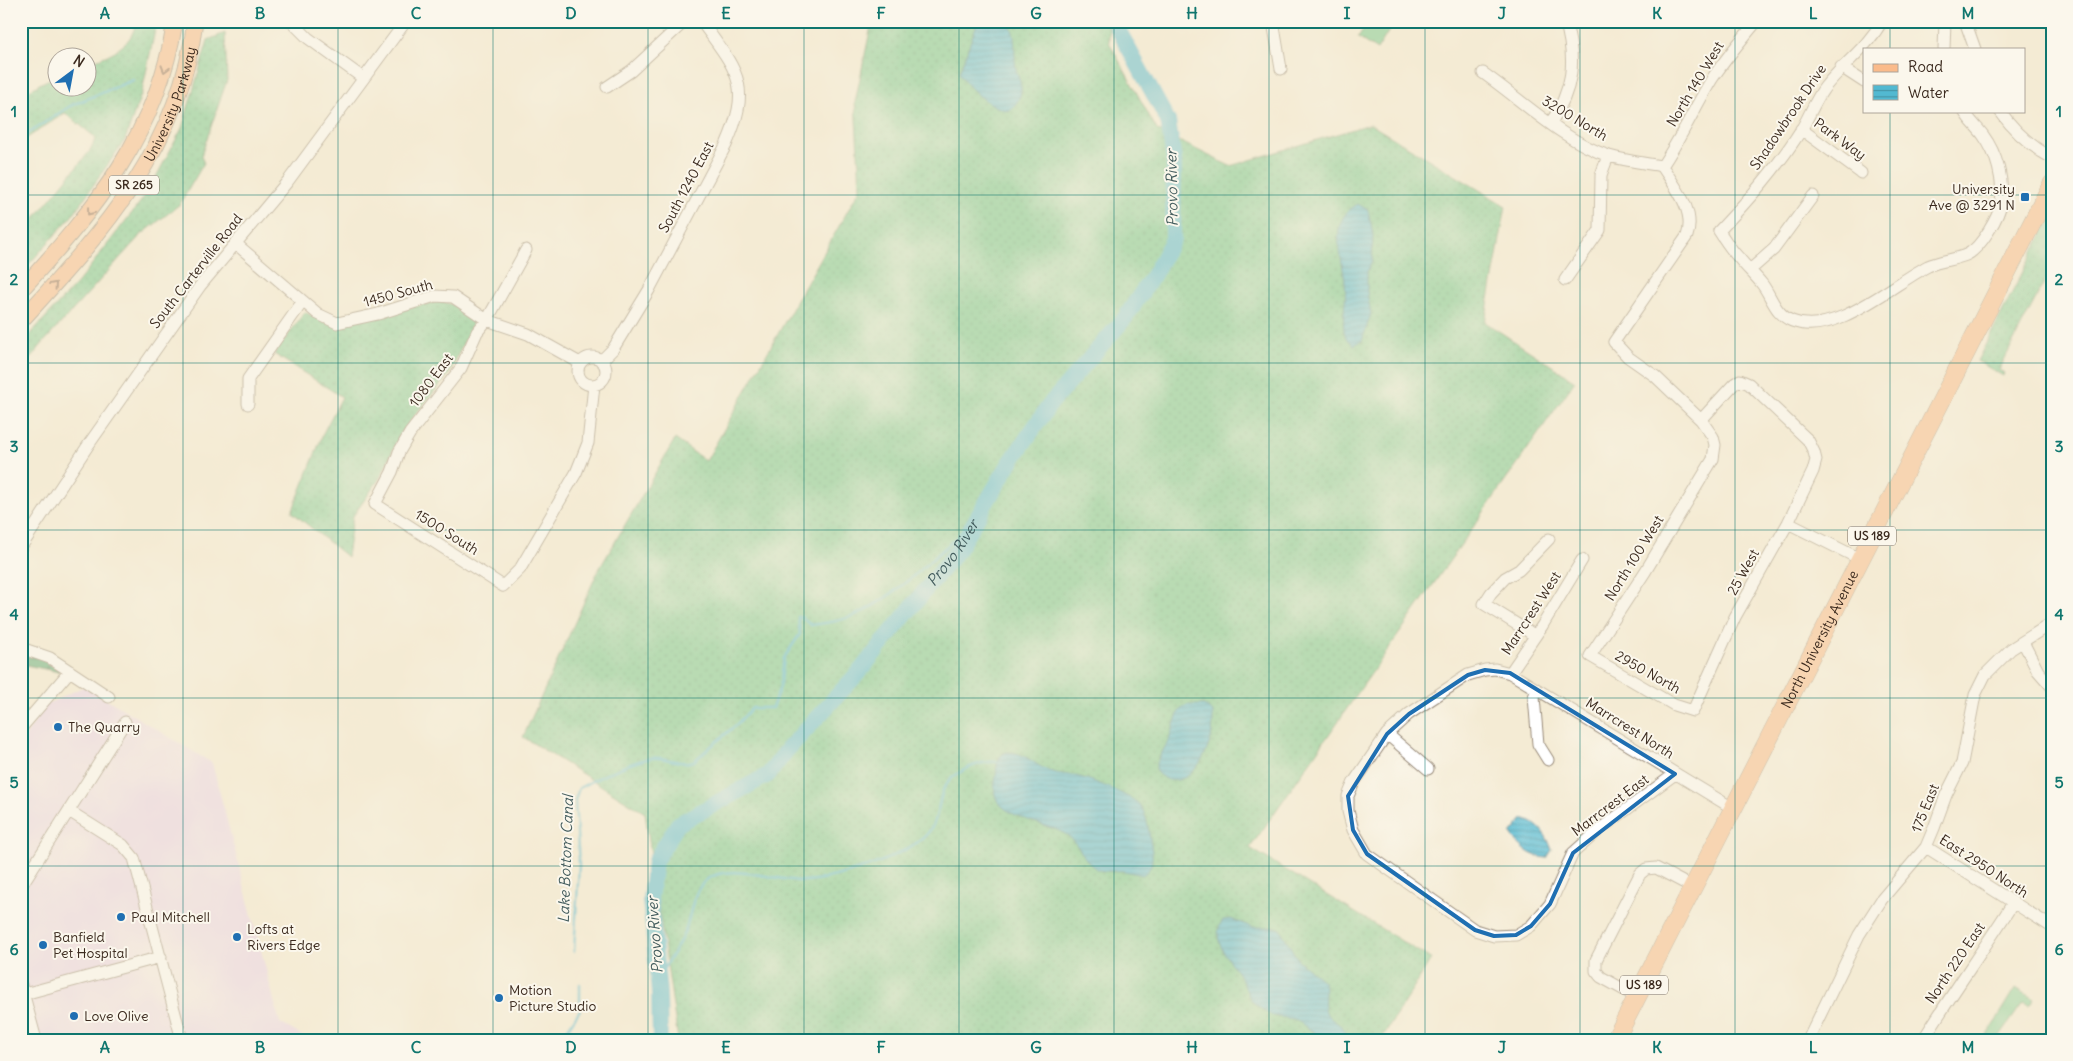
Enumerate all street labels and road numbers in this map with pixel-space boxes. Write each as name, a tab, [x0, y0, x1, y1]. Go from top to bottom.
street label: North 140 West	[1662, 38, 1728, 130]
street label: University Parkway	[140, 45, 200, 165]
street label: Shadowbrook Drive	[1746, 61, 1830, 173]
street label: 3200 North	[1539, 91, 1611, 145]
street label: Park Way	[1810, 114, 1870, 164]
street label: South 1240 East	[654, 138, 718, 236]
road number: SR 265	[109, 176, 159, 194]
street label: South Carterville Road	[146, 210, 246, 332]
street label: 1450 South	[361, 275, 435, 311]
street label: 1080 East	[405, 349, 457, 410]
street label: 1500 South	[412, 505, 482, 559]
street label: North 100 West	[1601, 512, 1668, 604]
road number: US 189	[1848, 526, 1896, 546]
street label: 25 West	[1723, 546, 1763, 598]
street label: North University Avenue	[1777, 567, 1862, 711]
street label: Marrcrest West	[1497, 568, 1565, 658]
street label: 2950 North	[1612, 647, 1684, 697]
street label: Marrcrest North	[1582, 694, 1678, 762]
street label: Marrcrest East	[1568, 770, 1652, 840]
street label: 175 East	[1907, 781, 1943, 835]
street label: East 2950 North	[1936, 830, 2032, 902]
street label: North 220 East	[1921, 919, 1989, 1007]
road number: US 189	[1620, 976, 1668, 994]

